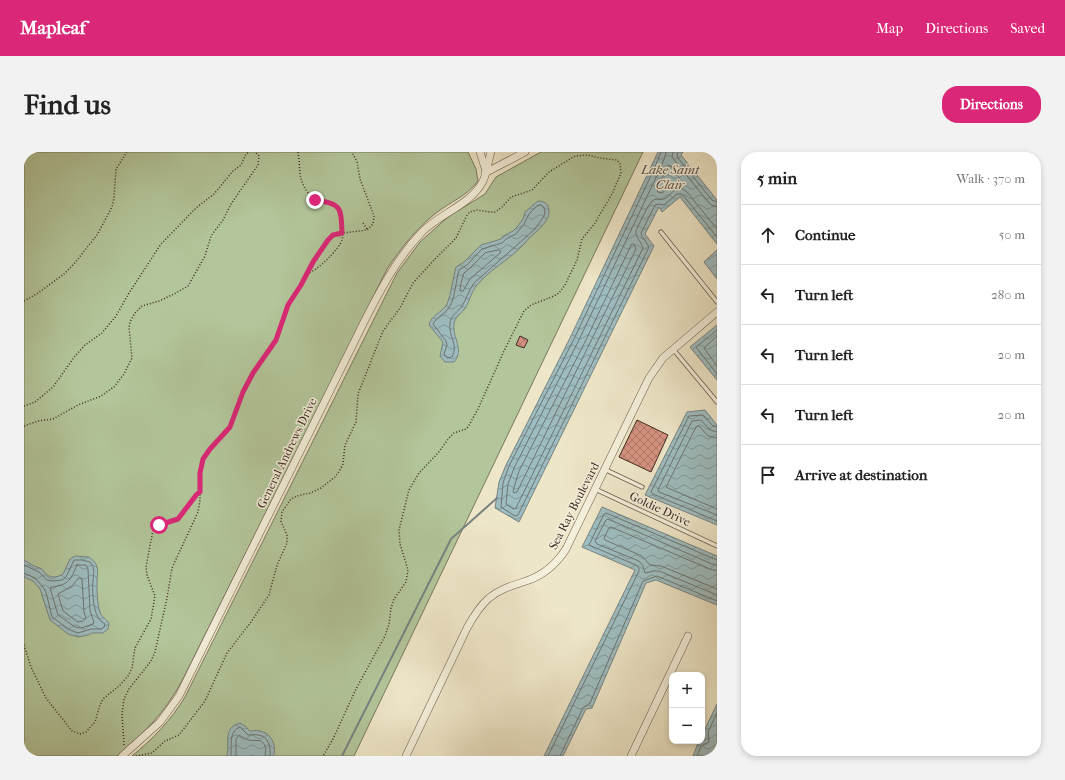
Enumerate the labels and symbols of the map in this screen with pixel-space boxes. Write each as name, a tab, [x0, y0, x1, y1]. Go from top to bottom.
water label: Lake Saint Clair	[640, 162, 700, 192]
route end	[306, 191, 324, 209]
street label: General Andrews Drive	[254, 395, 320, 511]
street label: Sea Ray Boulevard	[546, 460, 602, 552]
street label: Goldie Drive	[627, 489, 693, 529]
route start	[150, 516, 168, 534]

